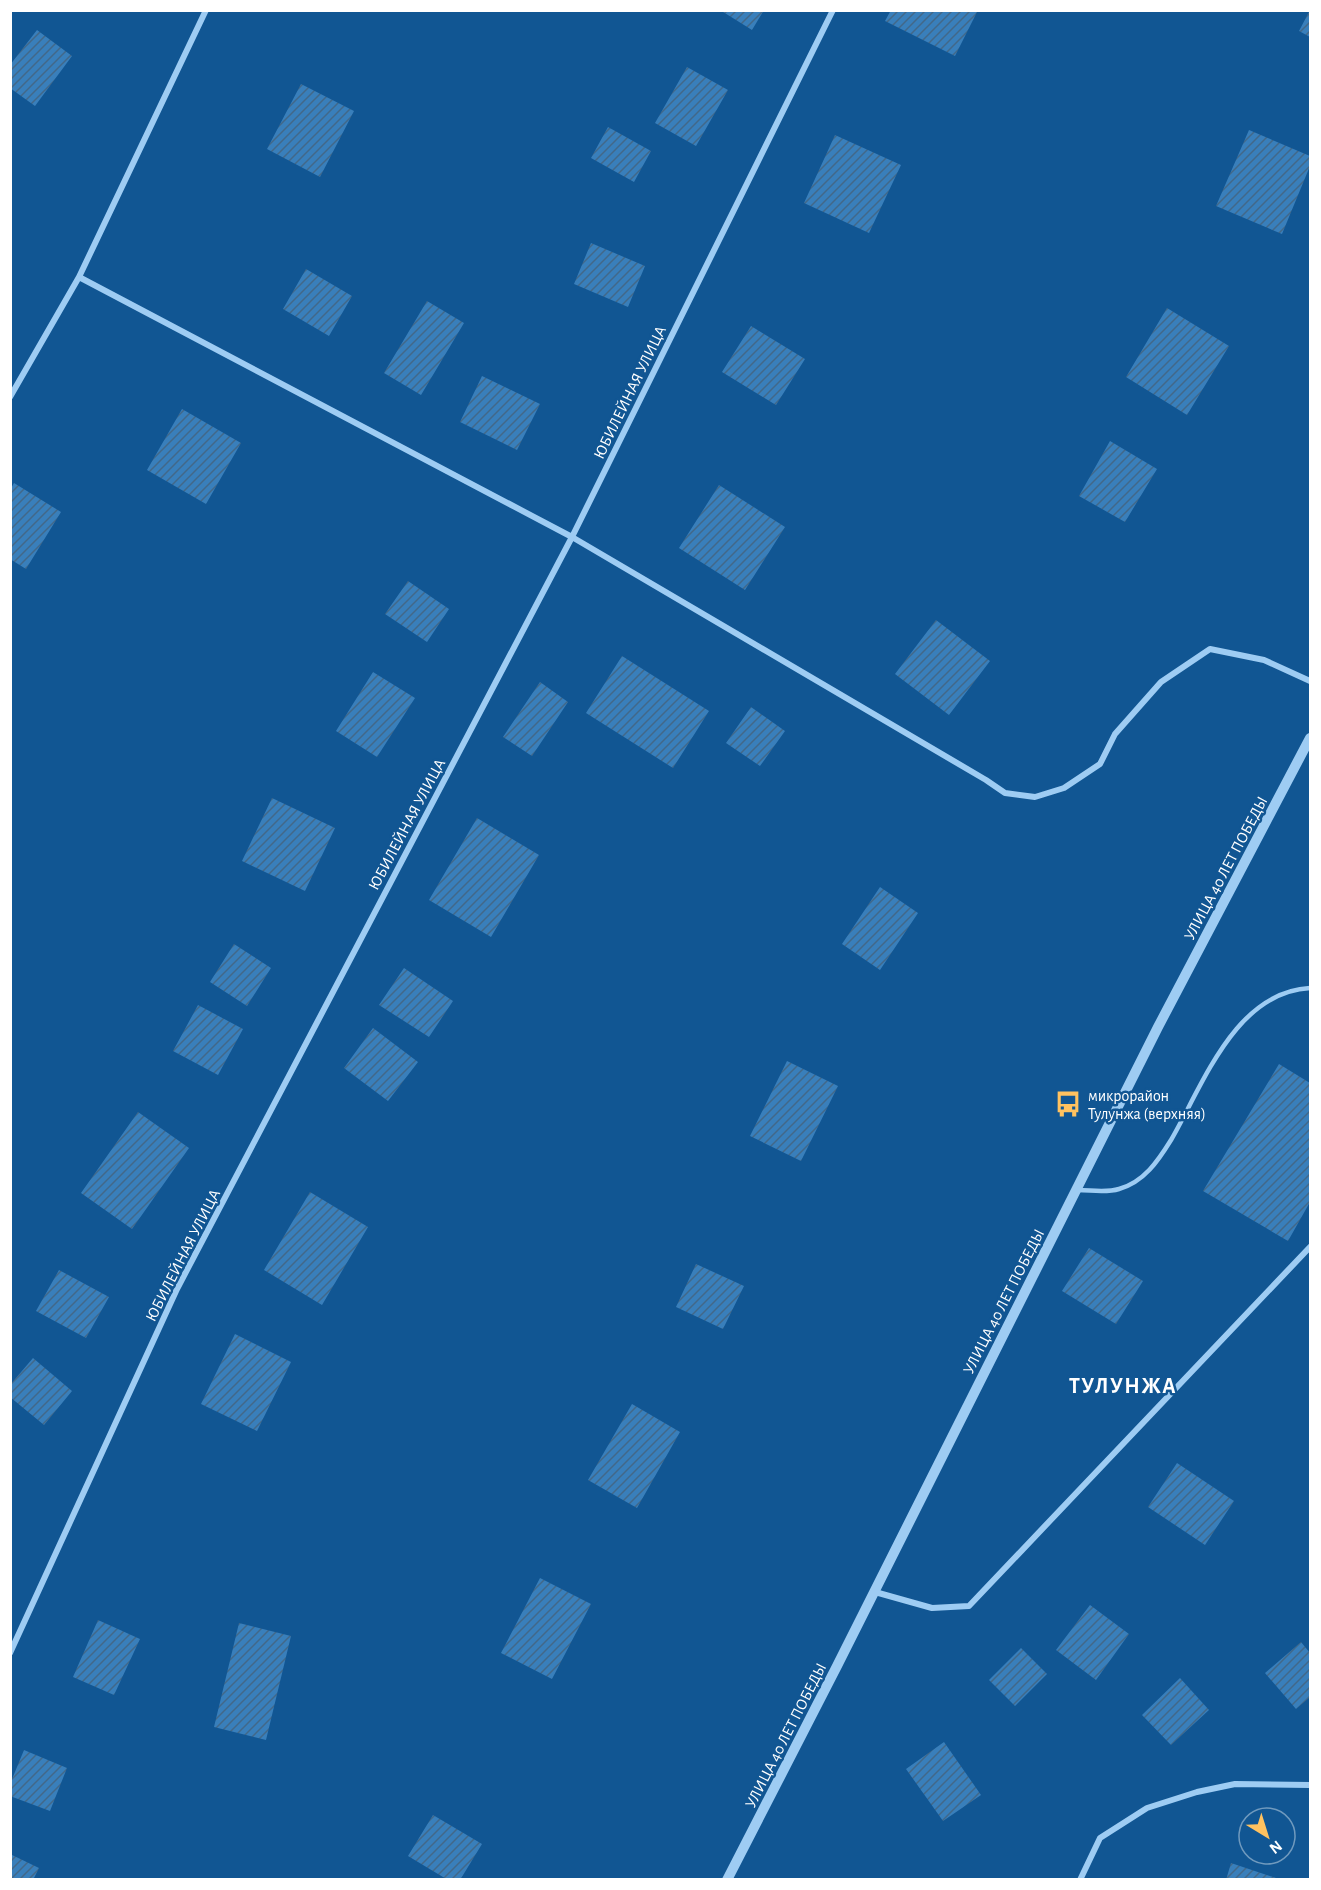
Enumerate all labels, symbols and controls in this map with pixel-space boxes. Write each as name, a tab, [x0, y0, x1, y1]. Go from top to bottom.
street label: ЮБИЛЕЙНАЯ УЛИЦА	[590, 322, 669, 462]
street label: ЮБИЛЕЙНАЯ УЛИЦА	[365, 755, 448, 893]
street label: УЛИЦА 40 ЛЕТ ПОБЕДЫ	[1181, 794, 1271, 943]
place label: микрорайон Тулунжа (верхняя)	[1088, 1088, 1206, 1123]
bus stop icon: микрорайон Тулунжа (верхняя)	[1053, 1089, 1083, 1119]
street label: ЮБИЛЕЙНАЯ УЛИЦА	[142, 1186, 223, 1324]
street label: УЛИЦА 40 ЛЕТ ПОБЕДЫ	[960, 1226, 1047, 1377]
district label: ТУЛУНЖА	[1069, 1375, 1177, 1397]
street label: УЛИЦА 40 ЛЕТ ПОБЕДЫ	[742, 1660, 829, 1811]
north arrow	[1237, 1806, 1297, 1866]
text: N	[1266, 1837, 1285, 1857]

